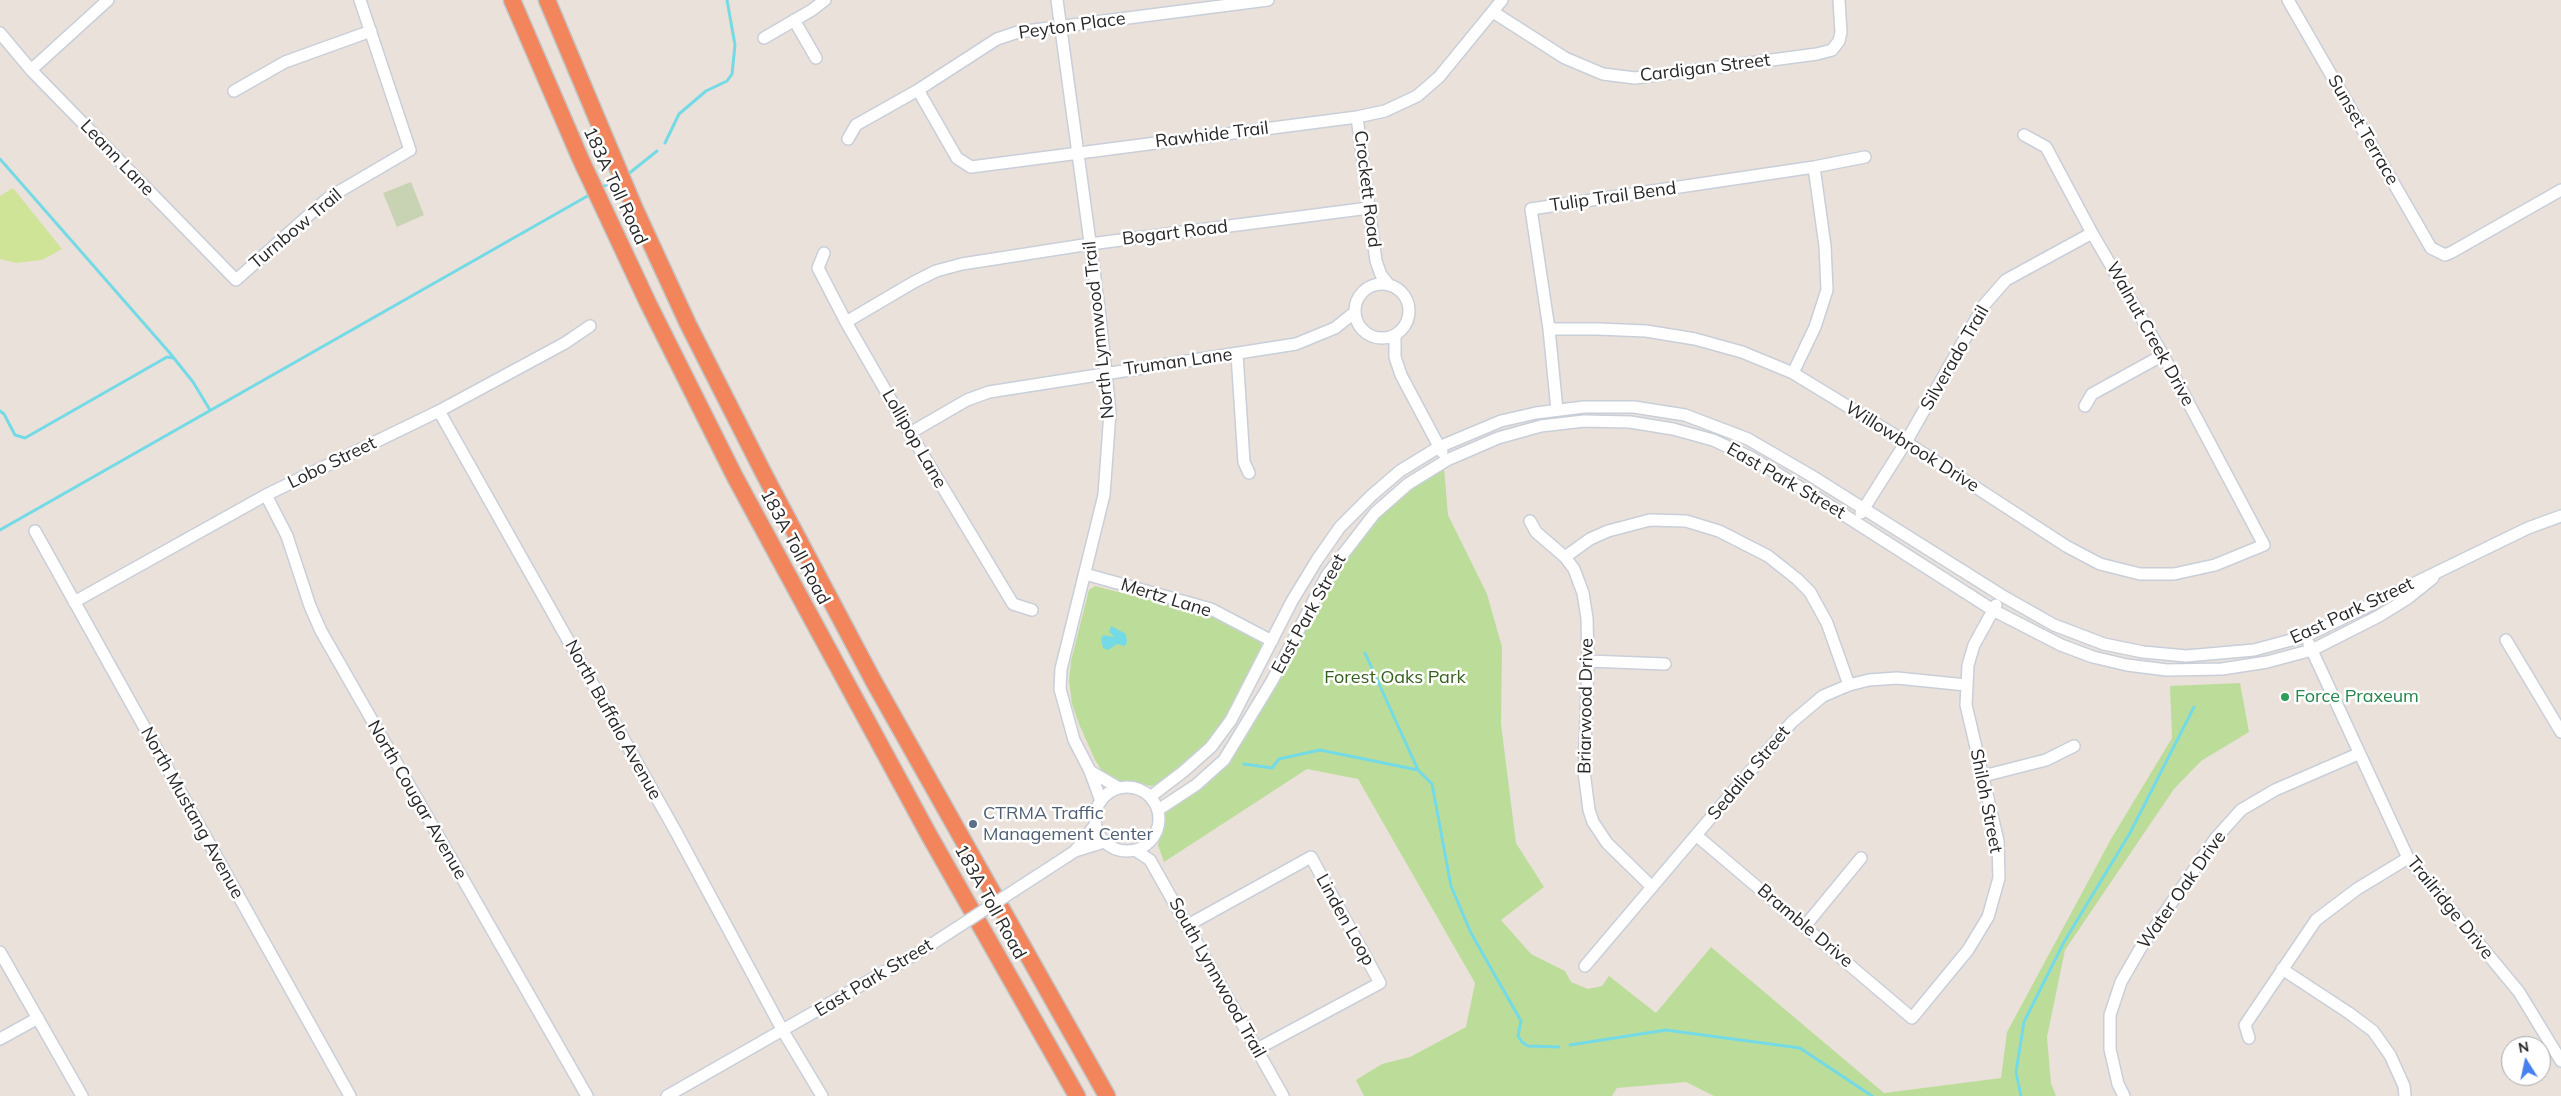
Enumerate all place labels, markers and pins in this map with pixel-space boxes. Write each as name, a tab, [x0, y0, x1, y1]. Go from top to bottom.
place label: Force Praxeum	[2295, 686, 2419, 708]
marker: Force Praxeum	[2279, 691, 2291, 703]
place label: CTRMA Traffic Management Center	[983, 803, 1153, 846]
marker: CTRMA Traffic Management Center	[967, 818, 979, 830]

